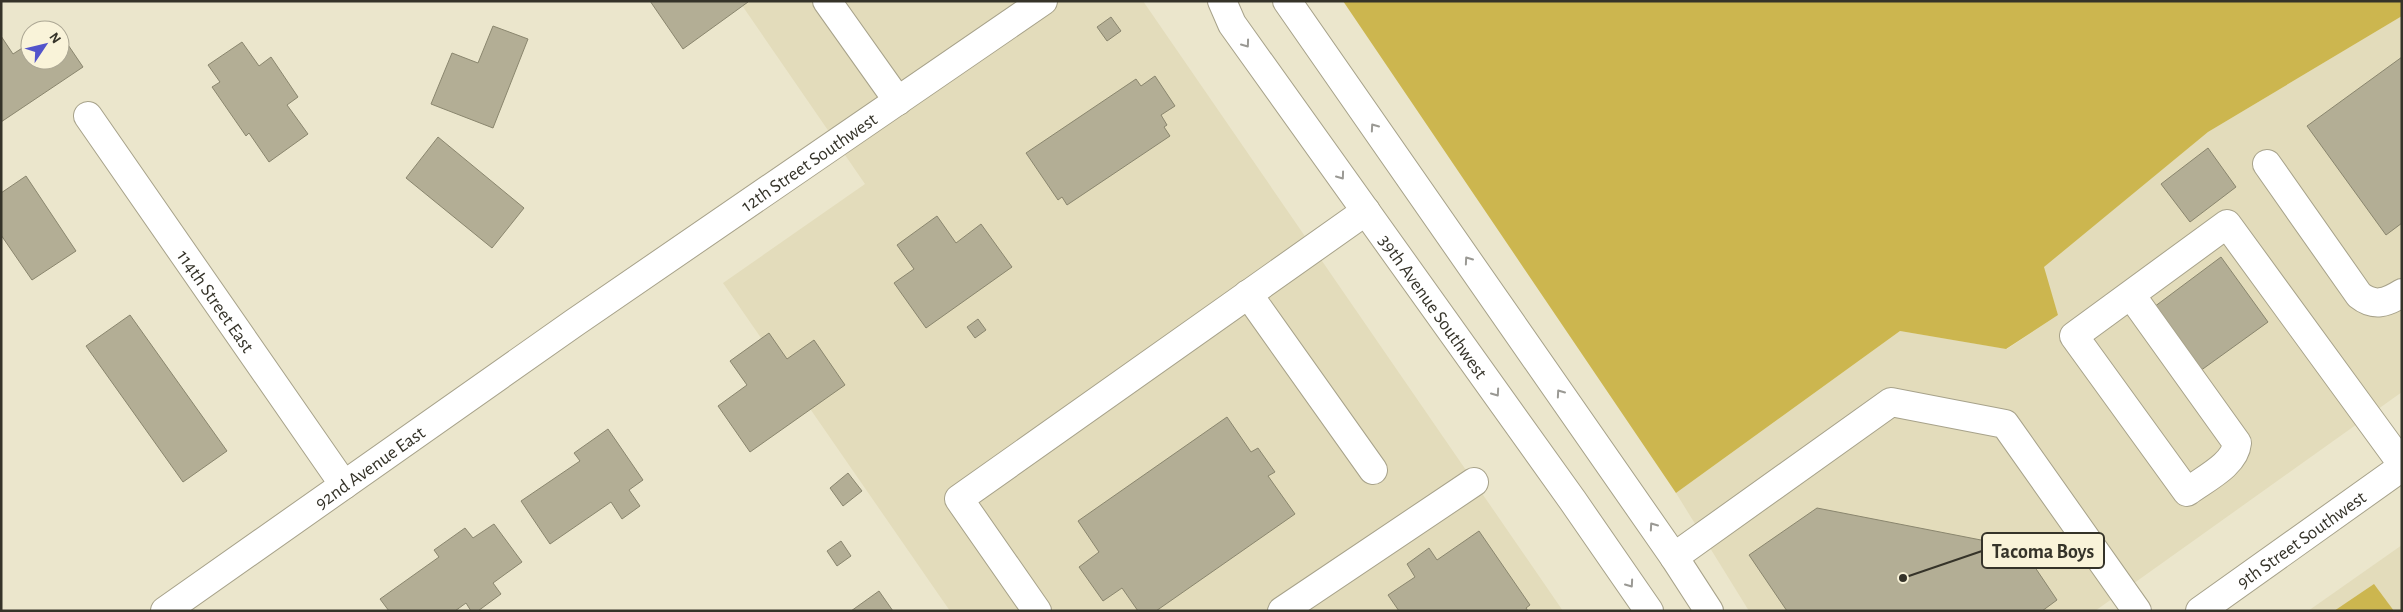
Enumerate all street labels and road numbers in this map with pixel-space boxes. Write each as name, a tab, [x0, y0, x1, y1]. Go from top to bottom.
street label: 12th Street Southwest	[738, 110, 881, 216]
street label: 39th Avenue Southwest	[1375, 232, 1490, 383]
street label: 114th Street East	[173, 247, 257, 356]
street label: 92nd Avenue East	[312, 423, 429, 513]
street label: 9th Street Southwest	[2234, 488, 2370, 593]

